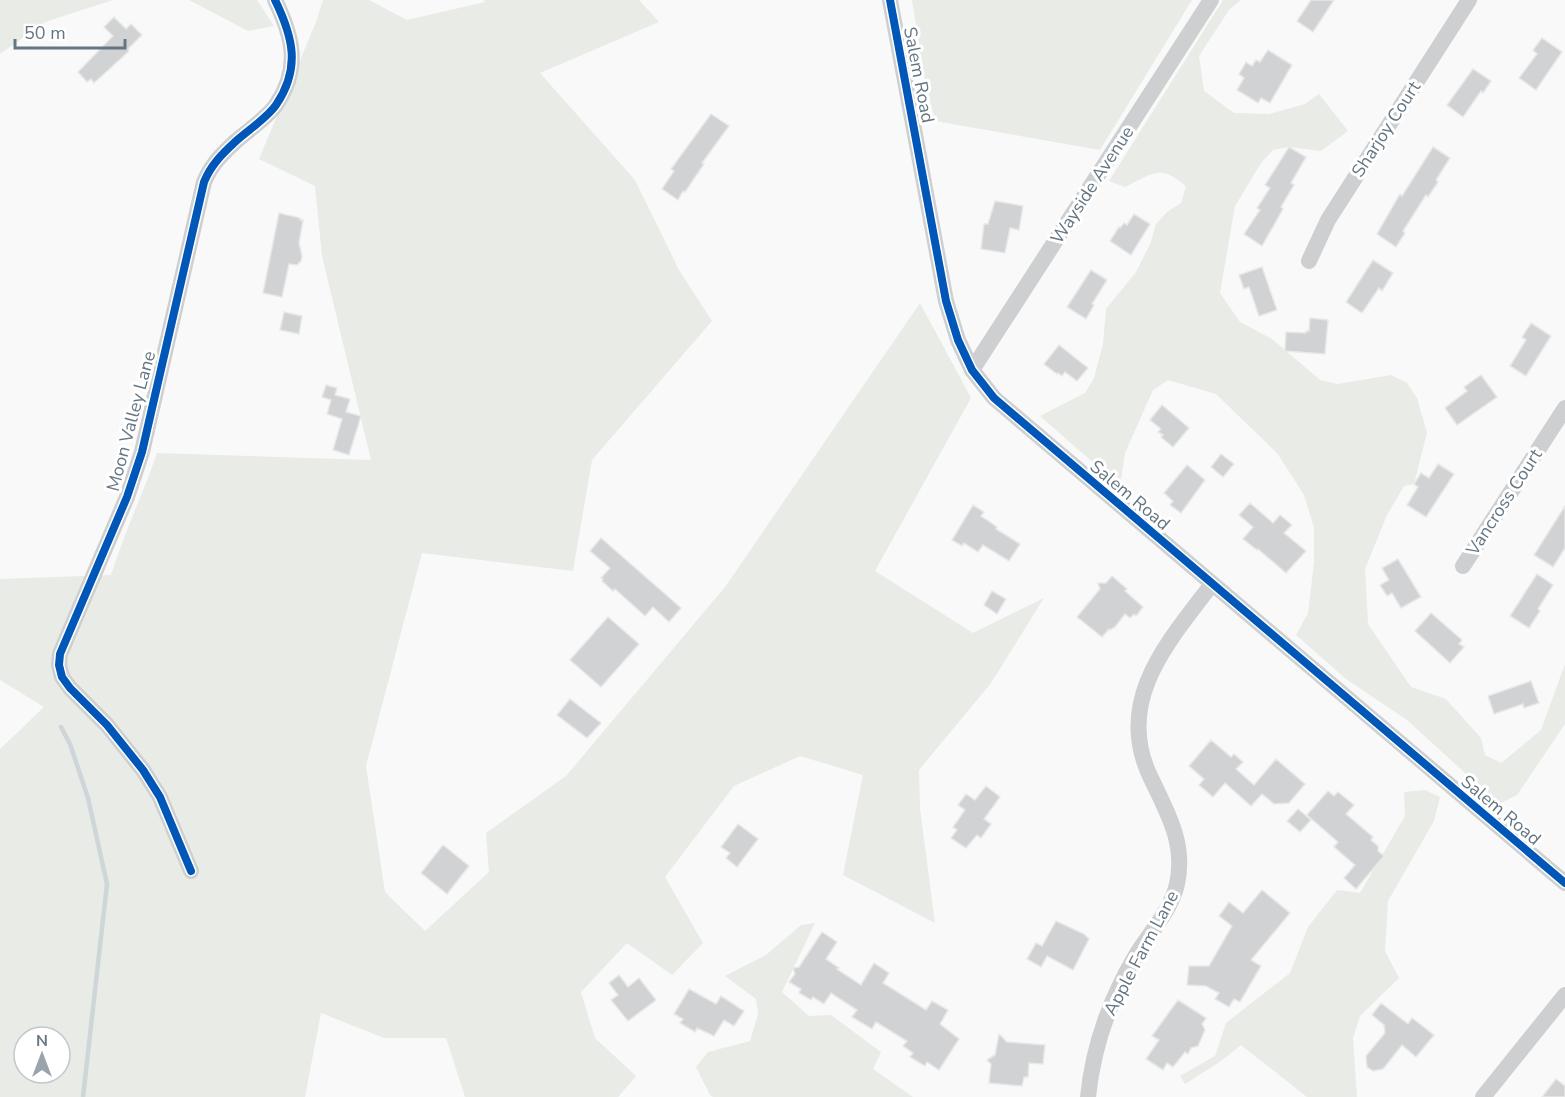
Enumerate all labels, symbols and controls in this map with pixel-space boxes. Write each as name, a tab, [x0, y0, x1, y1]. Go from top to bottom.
scale bar	[15, 12, 124, 50]
text: 50 m	[24, 21, 66, 45]
street label: Salem Road	[898, 25, 940, 125]
street label: Sharjoy Court	[1346, 76, 1426, 182]
street label: Wayside Avenue	[1045, 121, 1139, 249]
street label: Moon Valley Lane	[101, 348, 161, 494]
street label: Vancross Court	[1460, 443, 1548, 561]
street label: Salem Road	[1085, 455, 1175, 535]
street label: Salem Road	[1456, 770, 1546, 850]
street label: Apple Farm Lane	[1098, 886, 1184, 1020]
north arrow	[12, 1025, 72, 1085]
text: N	[36, 1030, 48, 1052]

